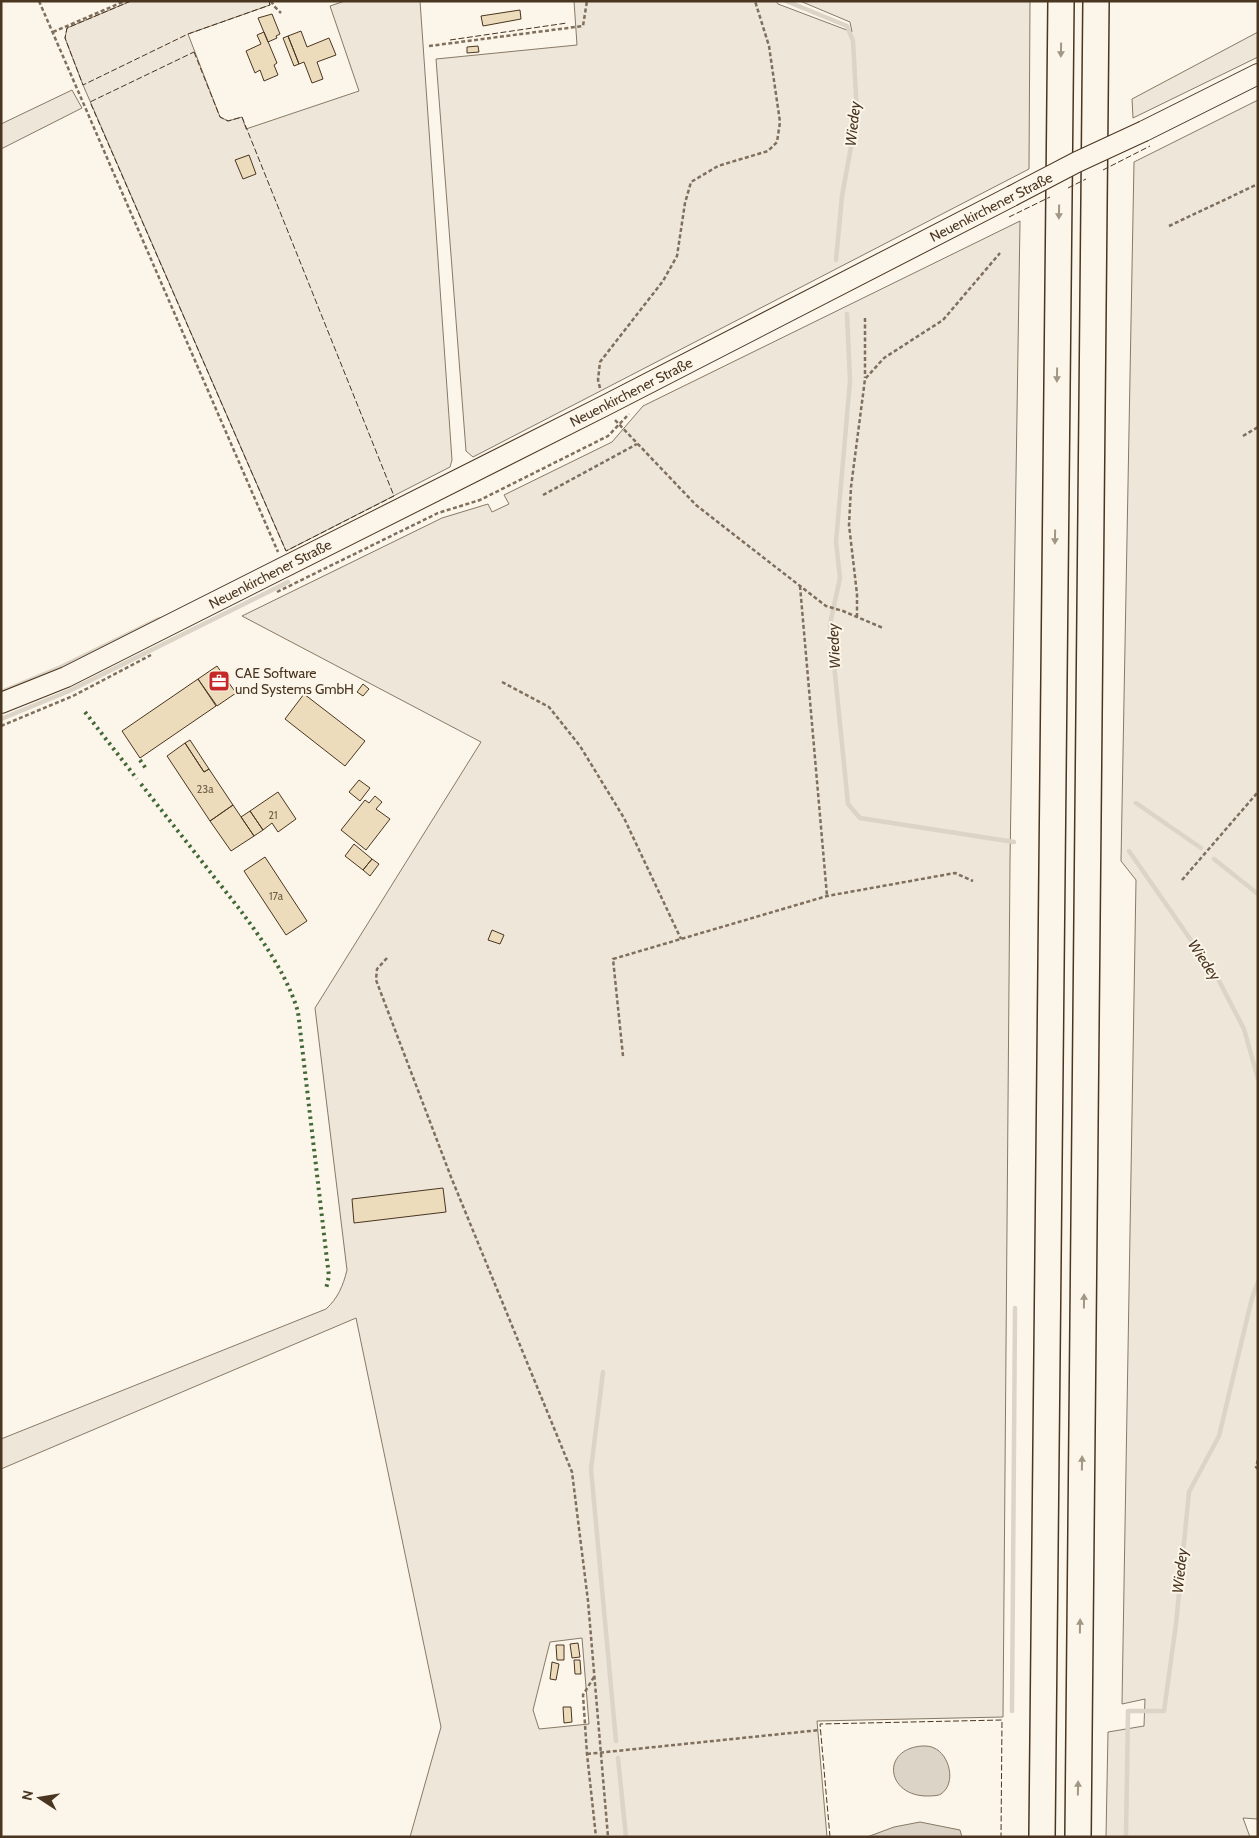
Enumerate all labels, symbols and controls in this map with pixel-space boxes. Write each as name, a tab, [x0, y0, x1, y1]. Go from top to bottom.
one-way arrow	[1057, 42, 1065, 58]
water label: Wiedey	[842, 99, 864, 148]
street label: Neuenkirchener Straße	[927, 168, 1055, 246]
one-way arrow	[1055, 205, 1063, 221]
street label: Neuenkirchener Straße	[567, 353, 695, 431]
one-way arrow	[1053, 367, 1061, 383]
one-way arrow	[1051, 530, 1059, 546]
street label: Neuenkirchener Straße	[206, 535, 334, 613]
water label: Wiedey	[824, 622, 844, 669]
place label: CAE Software und Systems GmbH	[235, 664, 354, 698]
office icon: CAE Software und Systems GmbH	[207, 669, 231, 693]
house number: 23a	[197, 782, 214, 796]
house number: 21	[268, 808, 278, 822]
house number: 17a	[269, 889, 284, 903]
water label: Wiedey	[1184, 936, 1225, 985]
one-way arrow	[1080, 1292, 1088, 1308]
one-way arrow	[1078, 1455, 1086, 1471]
water label: Wiedey	[1169, 1546, 1191, 1595]
one-way arrow	[1076, 1617, 1084, 1633]
north arrow	[15, 1773, 65, 1823]
one-way arrow	[1074, 1780, 1082, 1796]
text: N	[17, 1789, 37, 1802]

